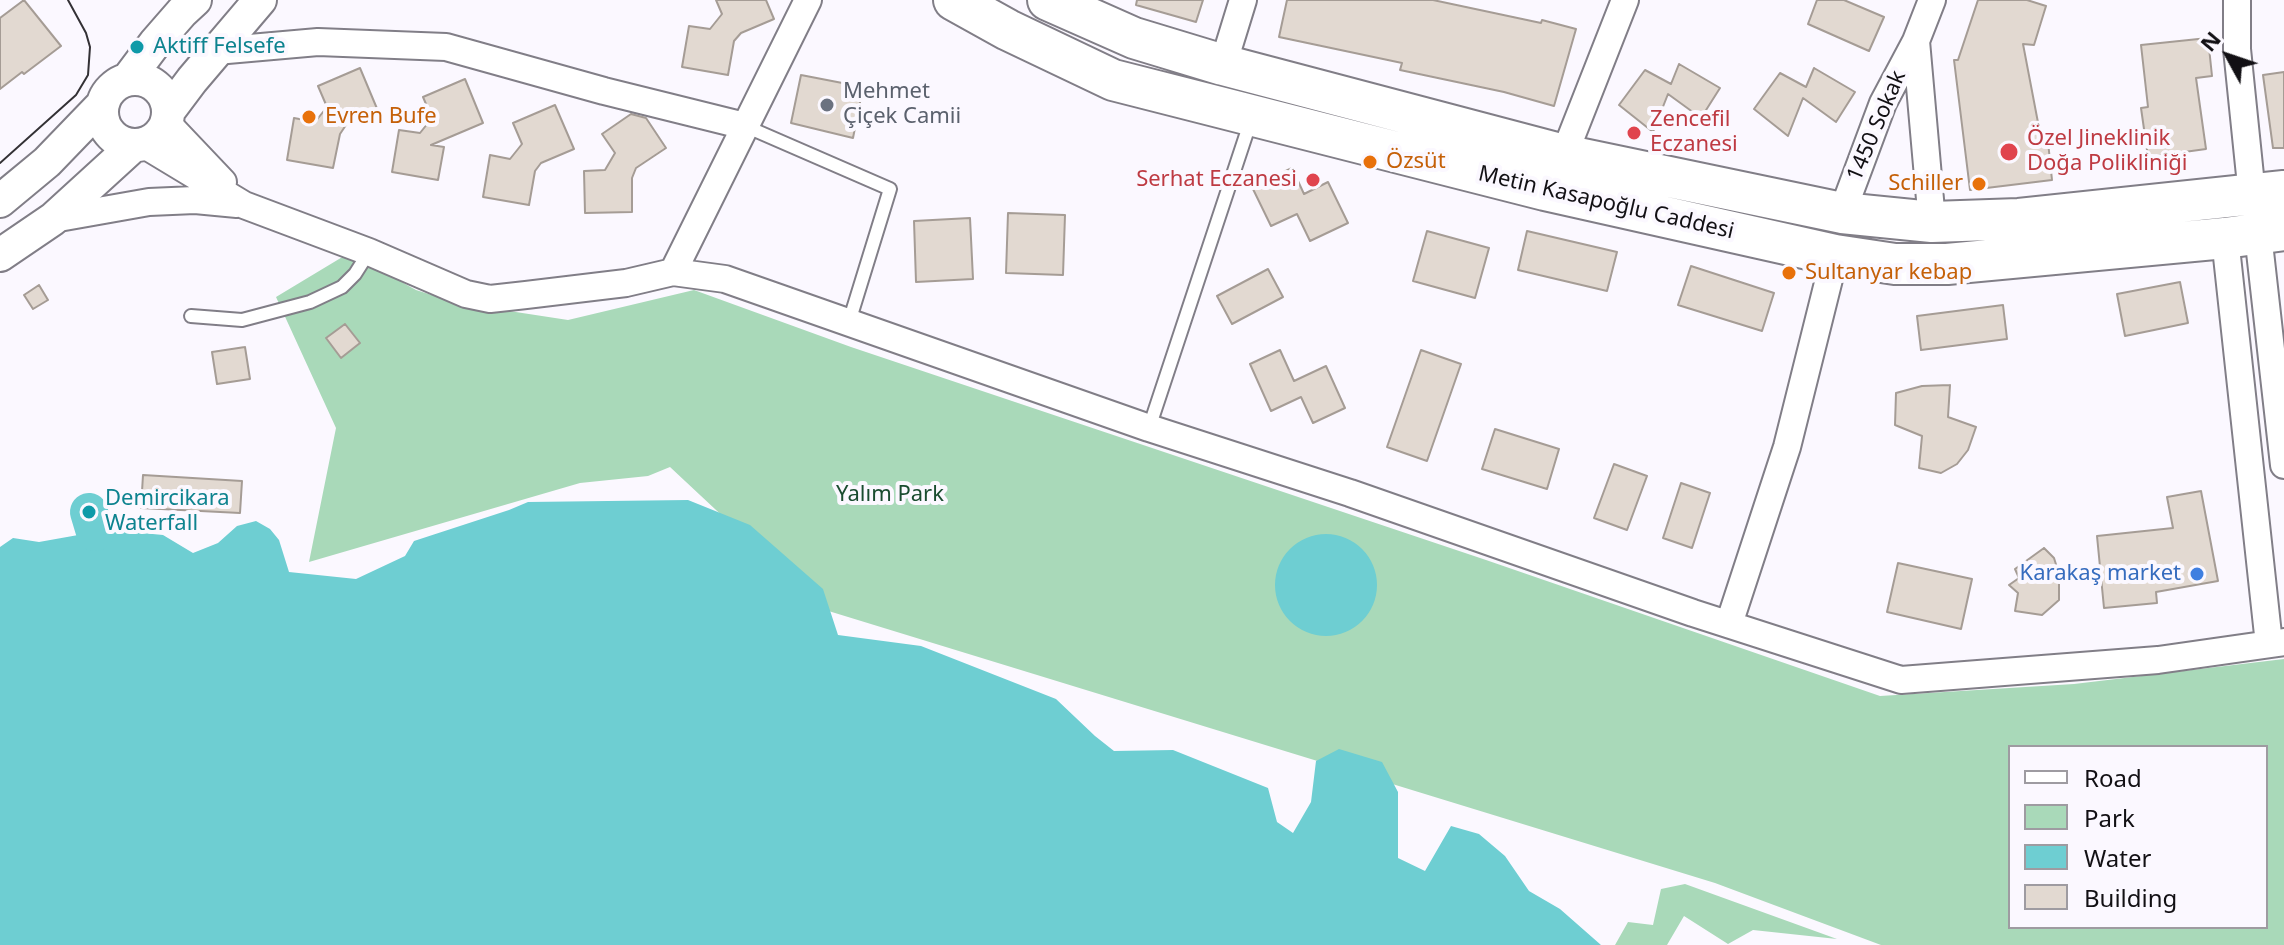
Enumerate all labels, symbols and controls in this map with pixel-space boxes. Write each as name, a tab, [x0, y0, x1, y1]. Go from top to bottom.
north arrow	[2188, 16, 2268, 96]
text: N	[2192, 24, 2227, 57]
place label: Aktiff Felsefe	[153, 34, 286, 60]
marker: Aktiff Felsefe	[128, 38, 146, 56]
street label: 1450 Sokak	[1842, 67, 1912, 185]
place label: Mehmet Çiçek Camii	[843, 79, 961, 130]
marker: Mehmet Çiçek Camii	[818, 96, 836, 114]
place label: Evren Bufe	[325, 104, 437, 130]
place label: Zencefil Eczanesi	[1650, 107, 1738, 158]
marker: Evren Bufe	[300, 108, 318, 126]
marker: Zencefil Eczanesi	[1625, 124, 1643, 142]
place label: Özel Jineklinik Doğa Polikliniği	[2027, 126, 2188, 178]
marker: Özel Jineklinik Doğa Polikliniği	[1998, 141, 2020, 163]
place label: Özsüt	[1386, 149, 1446, 175]
marker: Özsüt	[1361, 153, 1379, 171]
street label: Metin Kasapoğlu Caddesi	[1476, 161, 1736, 245]
place label: Serhat Eczanesi	[1136, 167, 1297, 193]
marker: Serhat Eczanesi	[1304, 171, 1322, 189]
place label: Schiller	[1888, 171, 1963, 197]
marker: Schiller	[1970, 175, 1988, 193]
place label: Sultanyar kebap	[1805, 260, 1972, 286]
marker: Sultanyar kebap	[1780, 264, 1798, 282]
park label: Yalım Park	[836, 482, 944, 508]
place label: Demircikara Waterfall	[105, 486, 230, 538]
marker: Demircikara Waterfall	[80, 503, 98, 521]
place label: Karakaş market	[2020, 561, 2181, 587]
marker: Karakaş market	[2188, 565, 2206, 583]
legend	[2008, 745, 2268, 929]
text: Road	[2084, 761, 2142, 794]
text: Park	[2084, 801, 2135, 834]
text: Water	[2084, 841, 2151, 874]
text: Building	[2084, 881, 2177, 914]

